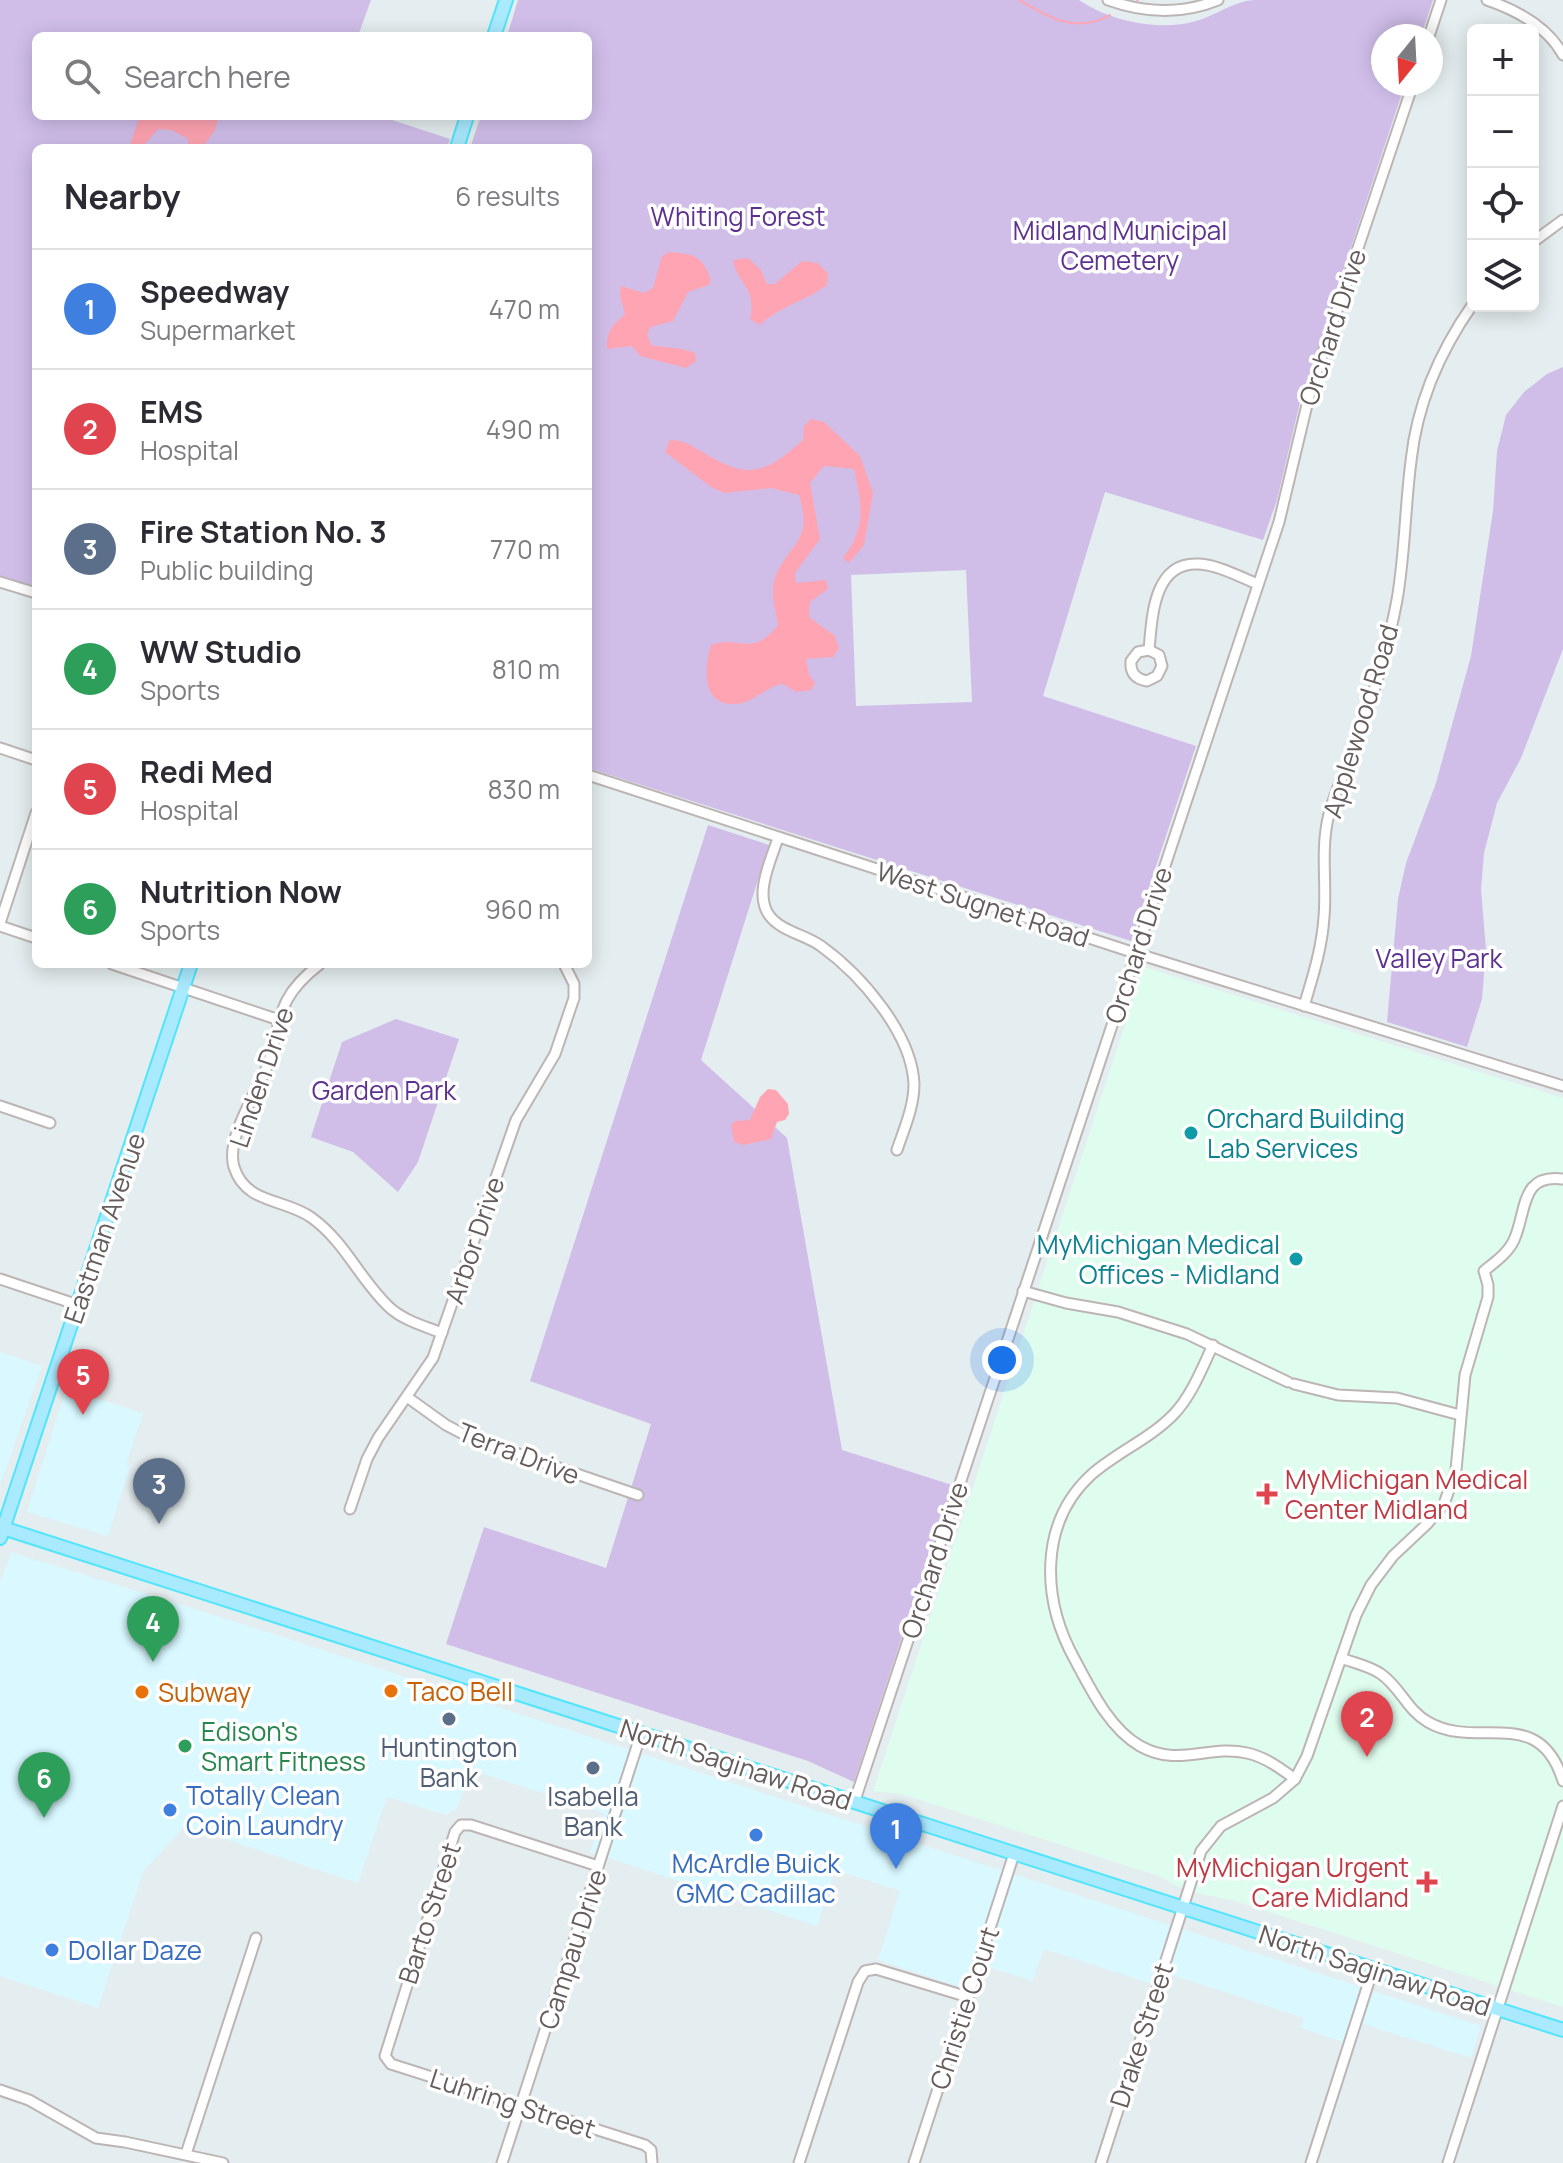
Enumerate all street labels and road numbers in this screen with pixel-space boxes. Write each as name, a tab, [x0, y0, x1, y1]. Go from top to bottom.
street label: Orchard Drive	[1290, 244, 1374, 410]
street label: Applewood Road	[1313, 620, 1407, 822]
street label: West Sugnet Road	[872, 853, 1094, 955]
street label: Orchard Drive	[1096, 862, 1180, 1028]
street label: Linden Drive	[220, 1002, 302, 1152]
street label: Eastman Avenue	[55, 1128, 153, 1328]
street label: Arbor Drive	[435, 1172, 513, 1308]
street label: Terra Drive	[453, 1413, 585, 1493]
street label: Orchard Drive	[892, 1477, 976, 1643]
street label: North Saginaw Road	[616, 1710, 856, 1818]
street label: Barto Street	[389, 1838, 469, 1988]
street label: Campau Drive	[529, 1864, 615, 2034]
street label: North Saginaw Road	[1255, 1916, 1495, 2024]
street label: Christie Court	[921, 1922, 1007, 2094]
street label: Drake Street	[1101, 1958, 1181, 2112]
street label: Luhring Street	[426, 2059, 600, 2147]

